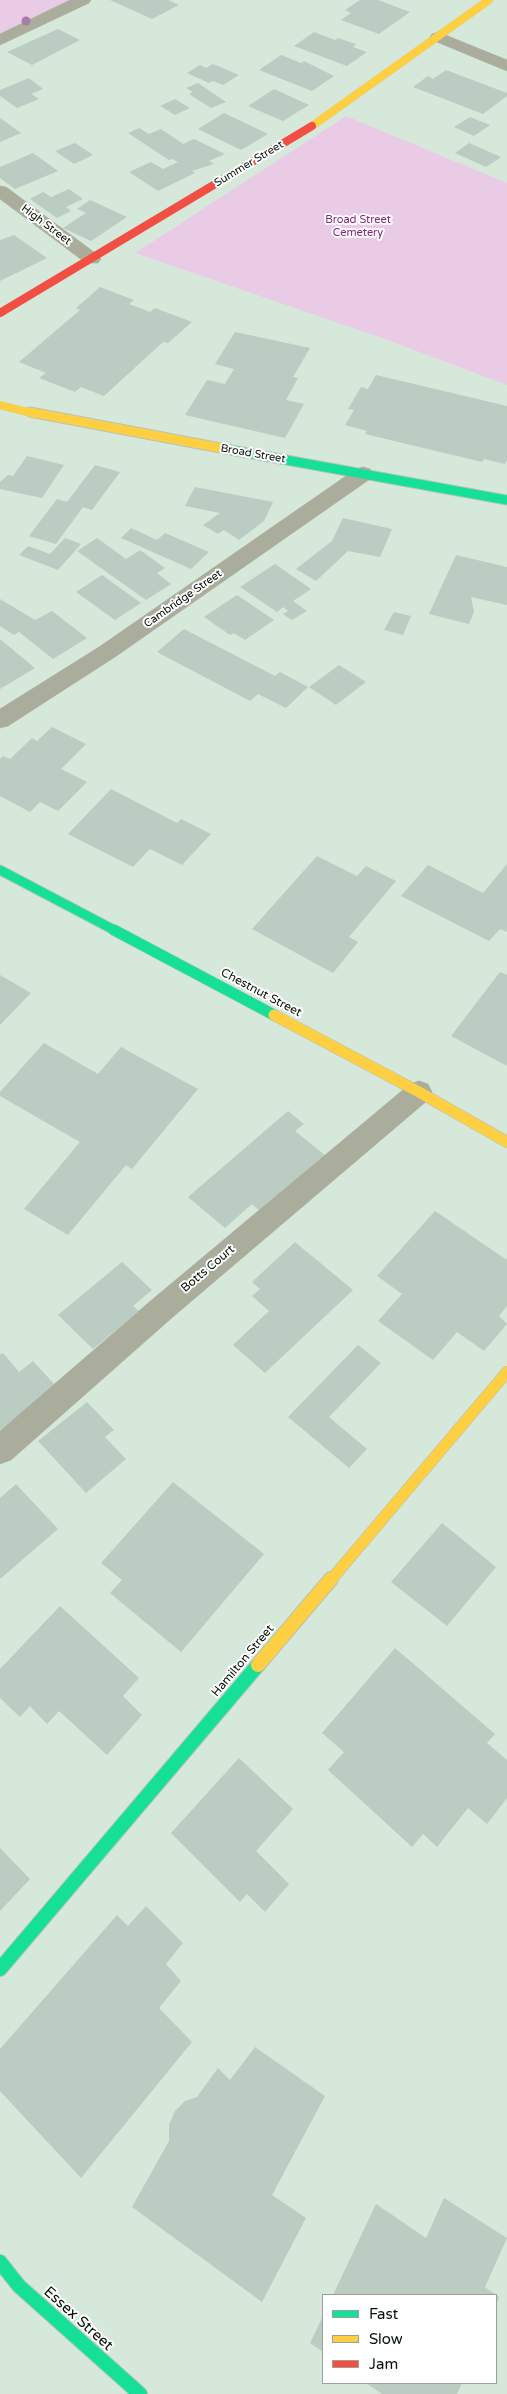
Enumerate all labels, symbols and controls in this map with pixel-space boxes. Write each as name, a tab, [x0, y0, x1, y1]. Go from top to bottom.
street label: Summer Street	[212, 138, 286, 190]
street label: High Street	[19, 202, 73, 248]
park label: Broad Street Cemetery	[325, 213, 391, 239]
street label: Broad Street	[220, 442, 286, 466]
street label: Cambridge Street	[141, 567, 225, 631]
street label: Chestnut Street	[218, 966, 304, 1020]
street label: Botts Court	[178, 1242, 238, 1296]
street label: Hamilton Street	[209, 1622, 277, 1700]
street label: Essex Street	[40, 2283, 116, 2355]
legend	[322, 2294, 497, 2384]
text: Fast	[369, 2305, 398, 2323]
text: Slow	[369, 2330, 403, 2348]
text: Jam	[369, 2355, 398, 2373]

